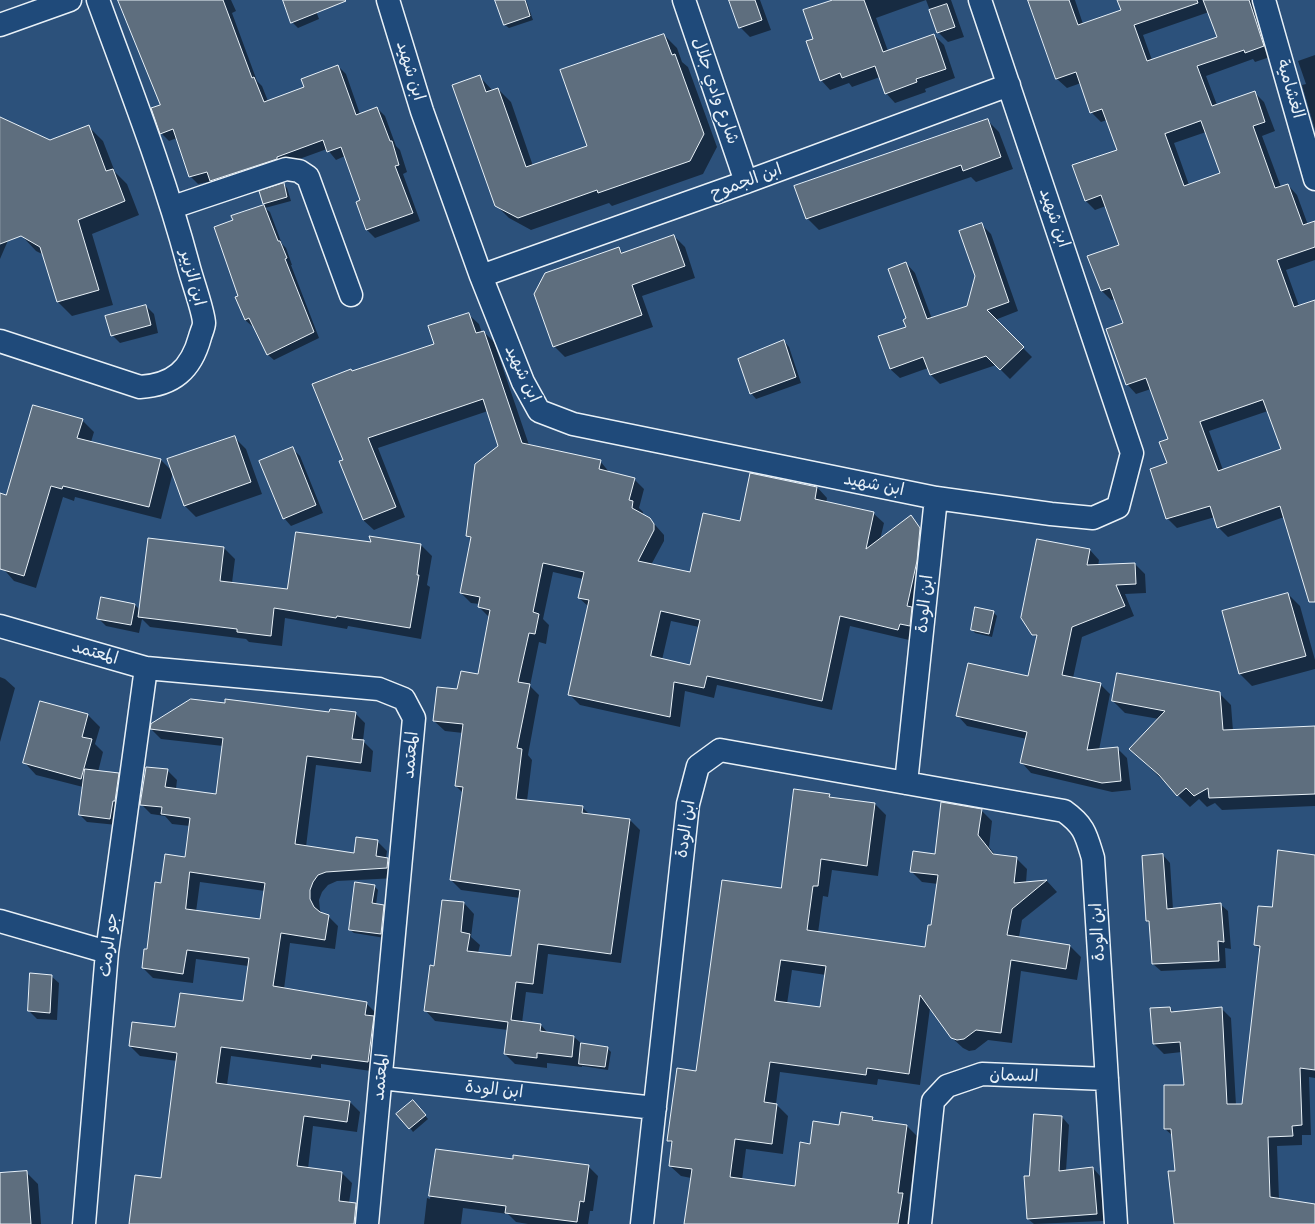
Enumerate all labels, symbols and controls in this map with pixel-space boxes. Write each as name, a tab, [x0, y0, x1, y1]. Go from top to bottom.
street label: شارع وادي جلال	[687, 35, 743, 147]
street label: ابن شهيد	[391, 39, 429, 103]
street label: الغشامية	[1272, 57, 1308, 121]
street label: ابن الجموح	[707, 160, 785, 204]
street label: ابن شهيد	[1034, 186, 1074, 250]
street label: ابن الزبير	[175, 248, 209, 308]
street label: ابن شهيد	[500, 342, 544, 406]
street label: ابن شهيد	[842, 469, 906, 501]
street label: ابن الودة	[912, 574, 938, 634]
street label: المعتمد	[69, 637, 121, 669]
street label: المعتمد	[399, 730, 423, 780]
street label: ابن الودة	[672, 799, 700, 859]
street label: ابن الودة	[1086, 902, 1110, 962]
street label: جو الرمث	[95, 912, 123, 978]
street label: المعتمد	[369, 1052, 393, 1102]
street label: السمان	[989, 1065, 1039, 1087]
street label: ابن الودة	[464, 1077, 524, 1103]

